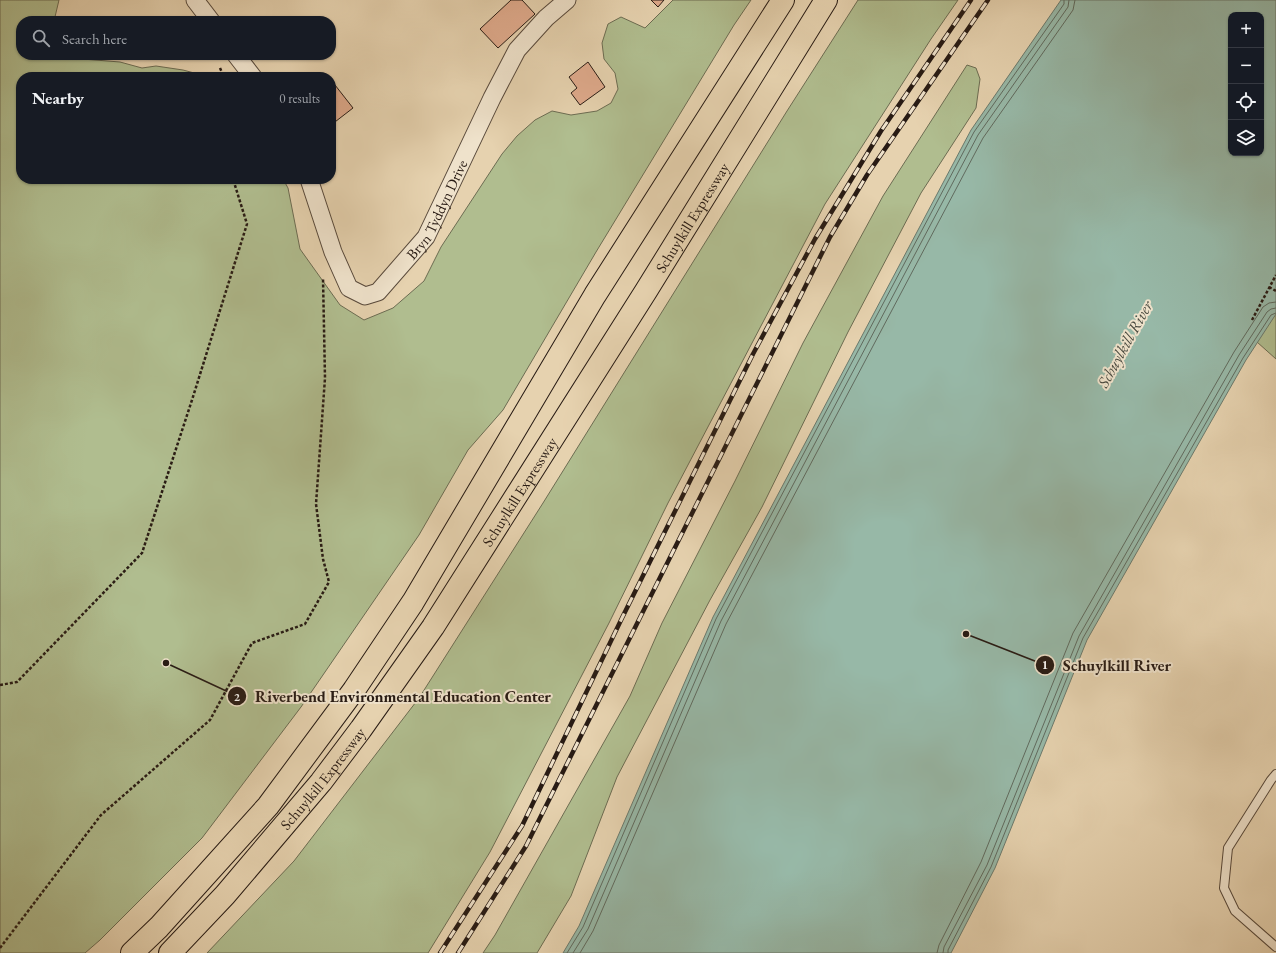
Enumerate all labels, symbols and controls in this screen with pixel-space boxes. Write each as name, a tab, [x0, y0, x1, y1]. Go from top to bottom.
map controls	[1228, 12, 1264, 156]
button: +	[1228, 12, 1264, 48]
search box	[16, 16, 336, 60]
icon: search	[30, 27, 52, 49]
text: Search here	[62, 29, 127, 48]
button: −	[1228, 48, 1264, 84]
button: locate	[1228, 84, 1264, 120]
text: Nearby	[32, 87, 84, 109]
text: 0 results	[279, 90, 320, 107]
button: layers	[1228, 120, 1264, 156]
street label: Bryn Tyddyn Drive	[402, 156, 471, 263]
street label: Schuylkill Expressway	[650, 158, 733, 276]
water label: Schuylkill River	[1092, 296, 1158, 392]
street label: Schuylkill Expressway	[477, 433, 561, 550]
callout: Schuylkill River	[1035, 651, 1179, 679]
text: Schuylkill River	[1063, 655, 1172, 676]
text: 1	[1042, 657, 1048, 673]
callout: Riverbend Environmental Education Center	[227, 682, 559, 710]
text: Riverbend Environmental Education Center	[255, 686, 551, 707]
text: 2	[234, 689, 241, 705]
street label: Schuylkill Expressway	[276, 723, 369, 833]

